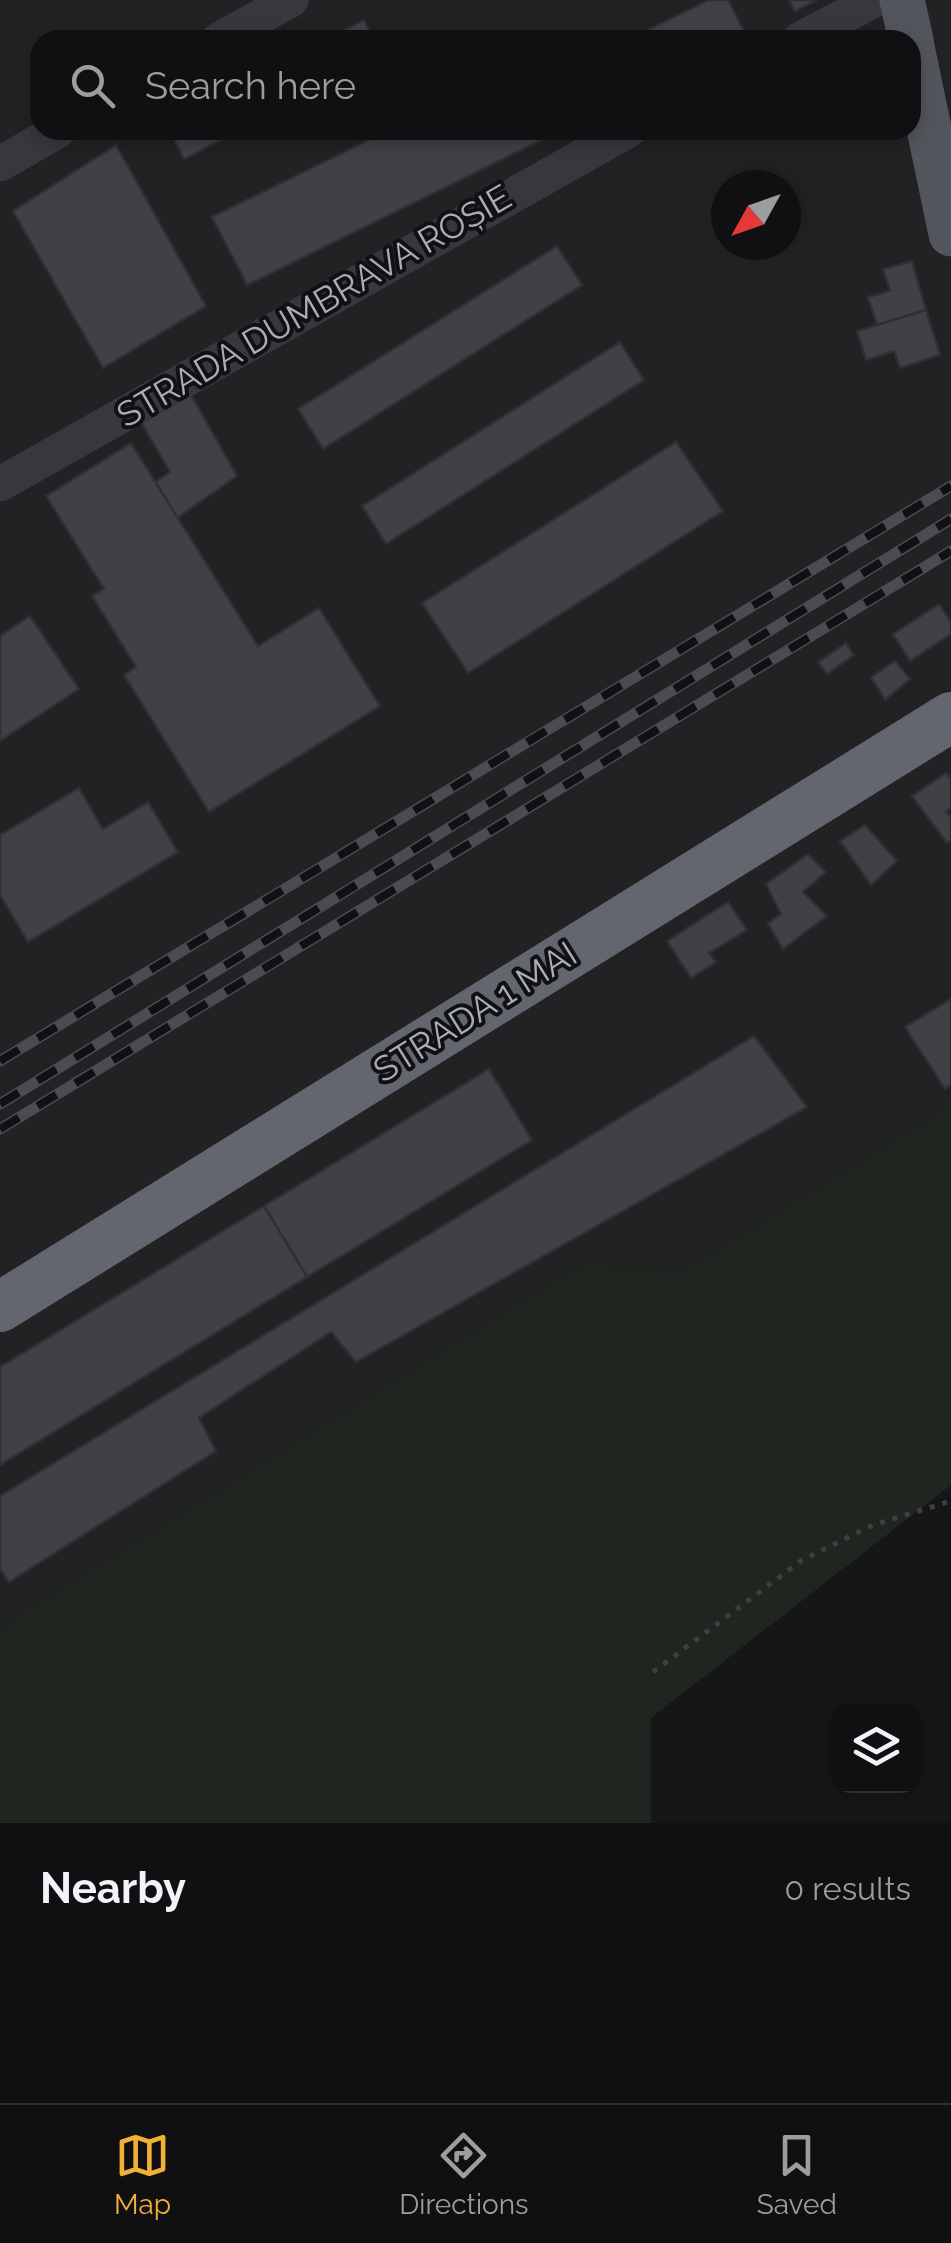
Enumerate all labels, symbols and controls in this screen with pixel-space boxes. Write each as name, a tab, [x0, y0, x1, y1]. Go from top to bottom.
search box	[30, 30, 921, 140]
icon: search	[65, 58, 120, 113]
text: Search here	[145, 63, 356, 108]
north arrow	[711, 170, 801, 260]
street label: STRADA DUMBRAVA ROȘIE	[110, 176, 518, 435]
street label: STRADA 1 MAI	[366, 933, 584, 1090]
map controls	[831, 1703, 921, 1793]
button: layers	[831, 1703, 921, 1793]
text: Nearby	[40, 1864, 186, 1913]
text: 0 results	[784, 1870, 911, 1907]
tab: Map	[114, 2128, 171, 2221]
tab: Directions	[399, 2128, 529, 2221]
tab: Saved	[757, 2128, 837, 2221]

